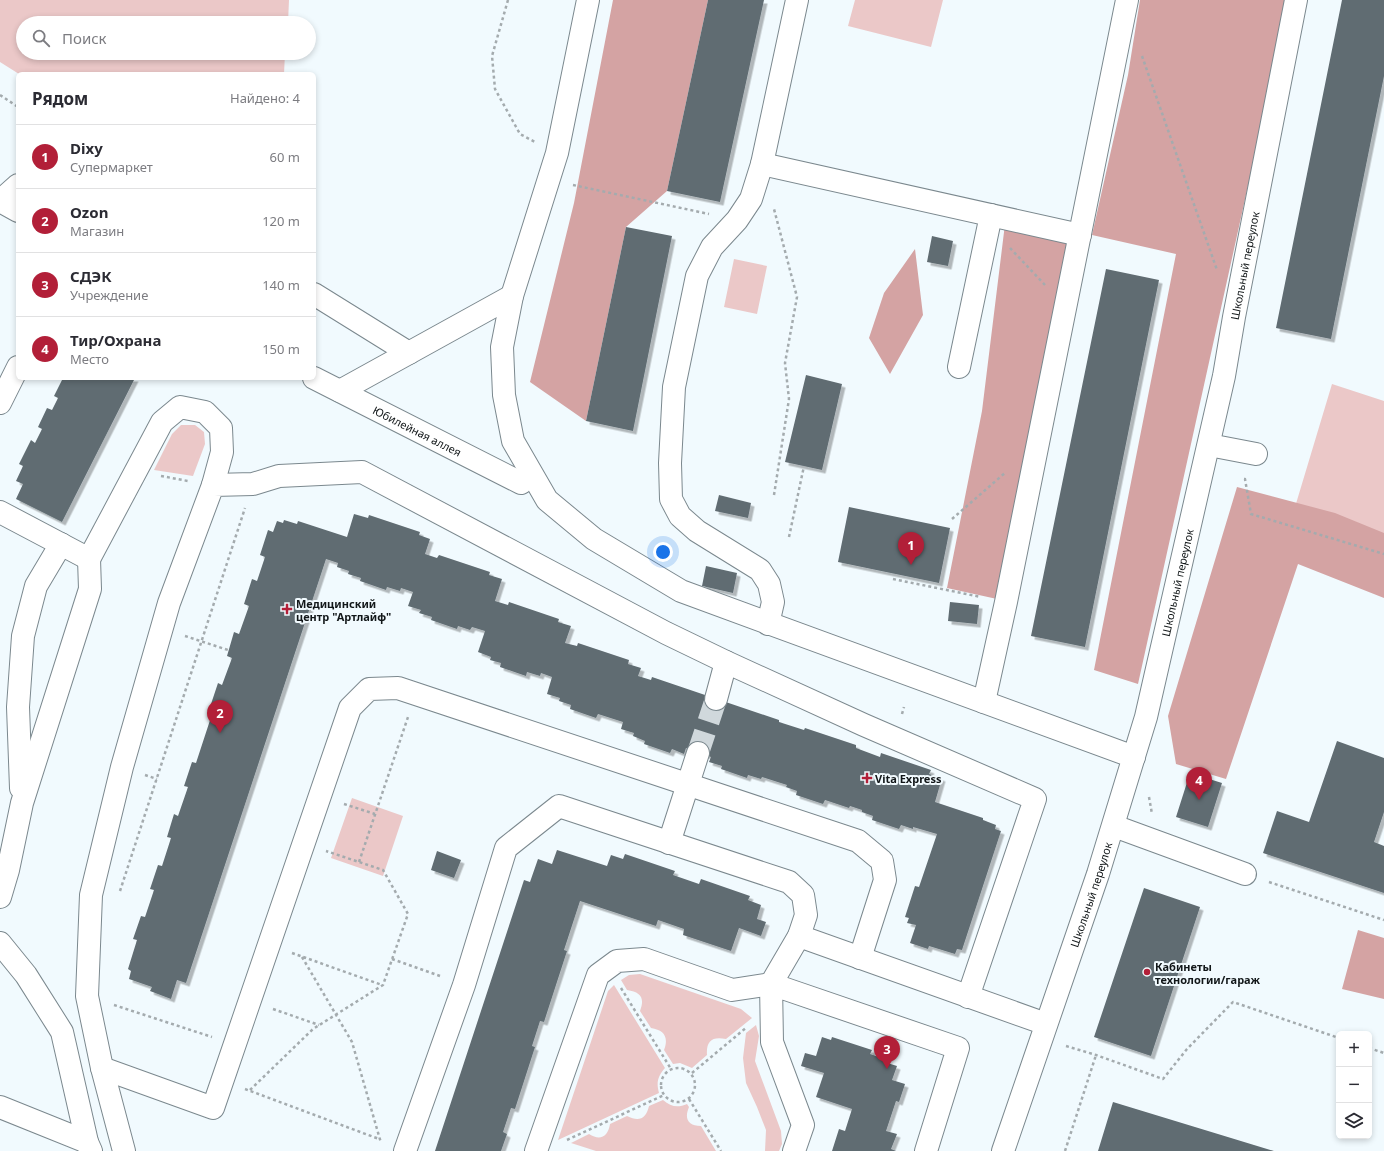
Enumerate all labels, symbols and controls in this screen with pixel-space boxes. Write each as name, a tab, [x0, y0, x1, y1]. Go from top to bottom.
search box	[16, 16, 316, 60]
icon: search	[30, 27, 52, 49]
text: Поиск	[62, 28, 107, 48]
text: Рядом	[32, 87, 88, 110]
text: Найдено: 4	[230, 89, 300, 107]
text: Dixy	[70, 138, 103, 158]
text: 1	[41, 148, 49, 166]
text: 60 m	[270, 148, 300, 166]
text: Супермаркет	[70, 158, 153, 176]
text: Ozon	[70, 202, 108, 222]
street label: Школьный переулок	[1226, 210, 1262, 321]
text: 2	[41, 212, 49, 230]
text: 120 m	[262, 212, 300, 230]
text: Магазин	[70, 222, 124, 240]
text: СДЭК	[70, 266, 112, 286]
text: 3	[41, 276, 49, 294]
text: 140 m	[262, 276, 300, 294]
text: Учреждение	[70, 286, 148, 304]
text: Тир/Охрана	[70, 330, 161, 350]
text: 4	[41, 340, 49, 358]
text: 150 m	[262, 340, 300, 358]
text: Место	[70, 350, 109, 368]
street label: Юбилейная аллея	[371, 402, 464, 459]
street label: Школьный переулок	[1157, 527, 1196, 638]
pin: 1	[898, 532, 924, 565]
your location	[653, 542, 673, 562]
place label: Медицинский центр "Артлайф"	[296, 596, 391, 624]
marker: Медицинский центр "Артлайф"	[281, 603, 293, 615]
pin: 2	[207, 700, 233, 733]
pin: 4	[1186, 767, 1212, 800]
place label: Vita Express	[875, 771, 942, 786]
marker: Vita Express	[862, 773, 872, 783]
street label: Школьный переулок	[1066, 840, 1115, 949]
place label: Кабинеты технологии/гараж	[1155, 959, 1260, 987]
marker: Кабинеты технологии/гараж	[1142, 967, 1152, 977]
map controls	[1336, 1031, 1372, 1139]
button: +	[1336, 1031, 1372, 1067]
pin: 3	[874, 1036, 900, 1069]
button: −	[1336, 1067, 1372, 1103]
button: layers	[1336, 1103, 1372, 1139]

